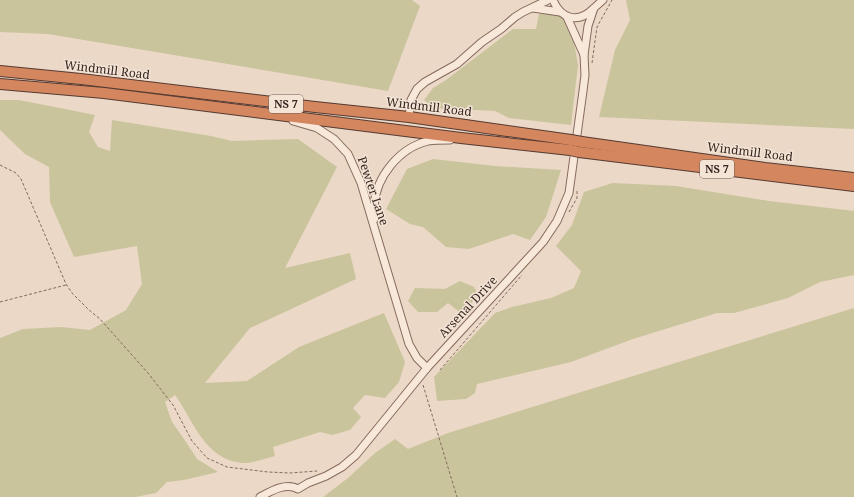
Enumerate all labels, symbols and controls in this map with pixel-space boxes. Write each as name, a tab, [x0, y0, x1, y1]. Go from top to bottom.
street label: Windmill Road	[63, 56, 151, 83]
street label: Windmill Road	[385, 93, 473, 120]
road number: NS 7	[269, 95, 303, 113]
street label: Windmill Road	[706, 138, 794, 165]
street label: Pewter Lane	[354, 154, 393, 228]
road number: NS 7	[700, 160, 734, 178]
street label: Arsenal Drive	[435, 272, 501, 341]

